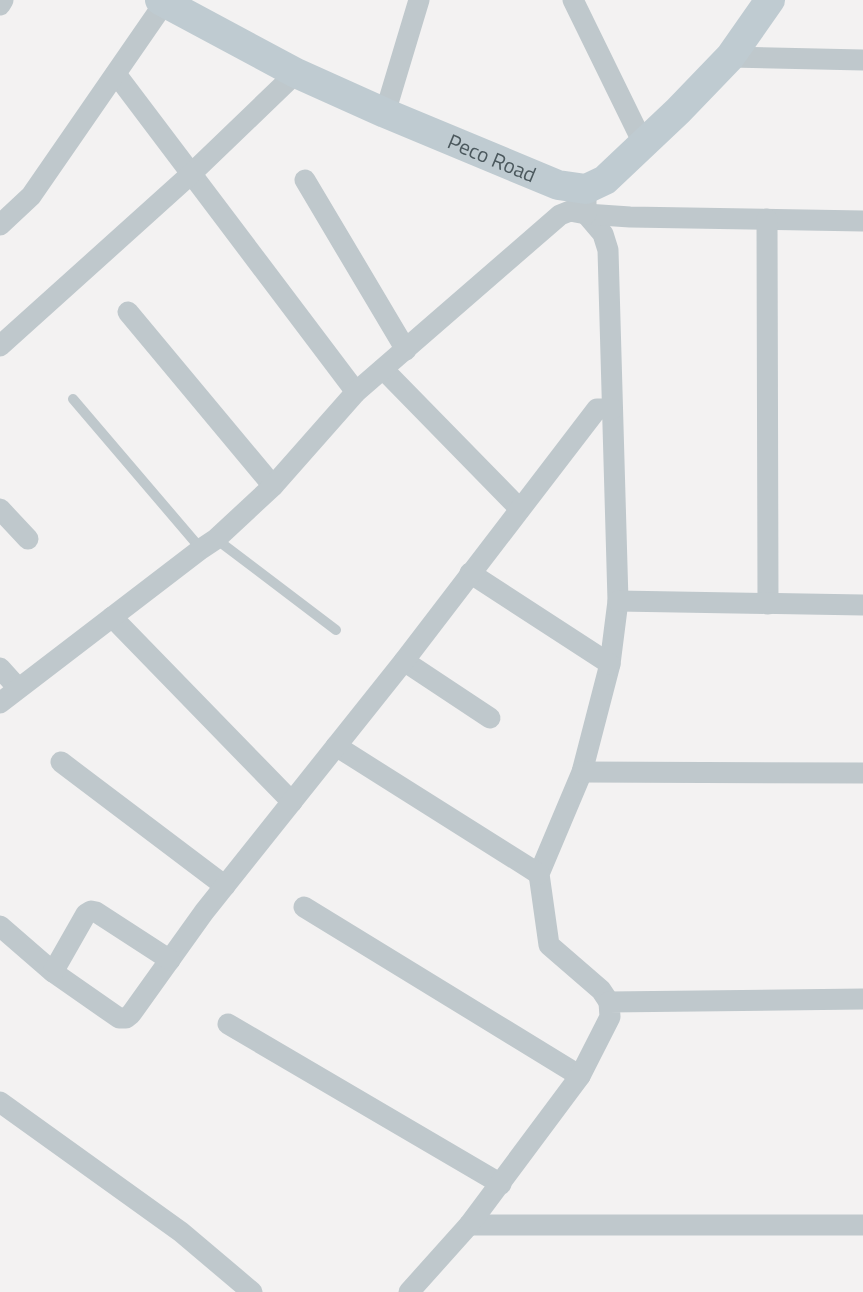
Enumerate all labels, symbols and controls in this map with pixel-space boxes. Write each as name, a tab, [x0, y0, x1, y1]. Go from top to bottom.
street label: Peco Road	[443, 125, 541, 190]

